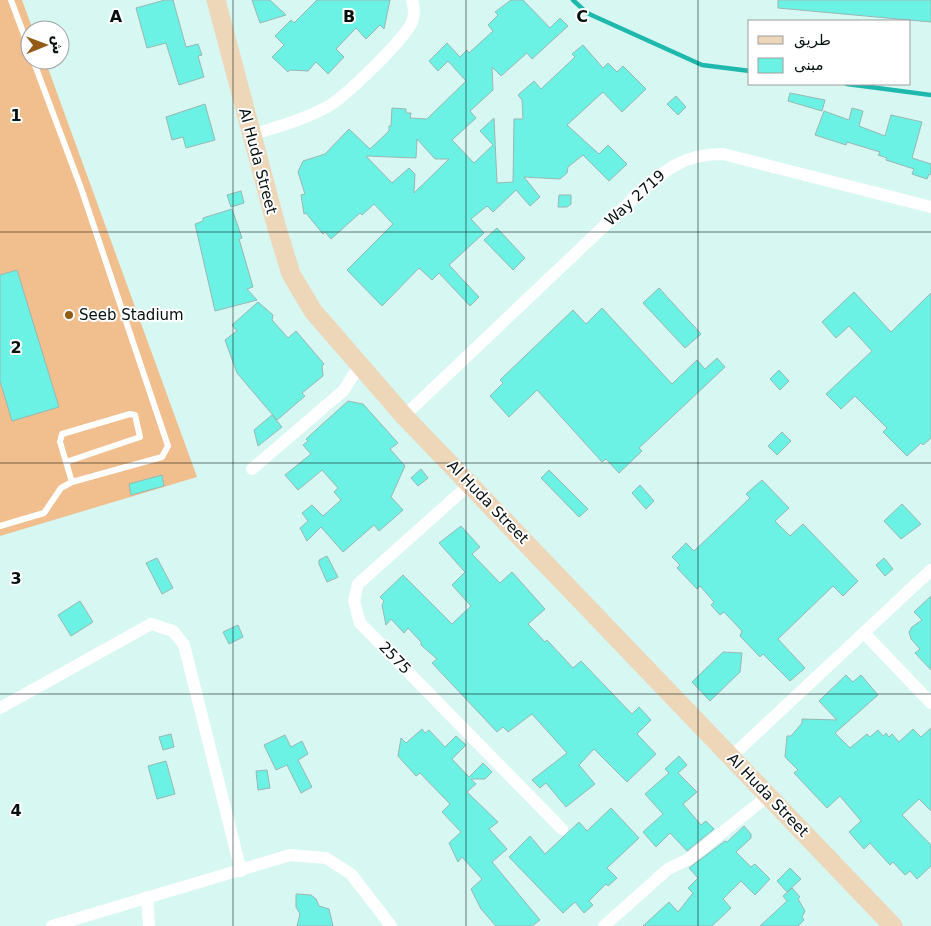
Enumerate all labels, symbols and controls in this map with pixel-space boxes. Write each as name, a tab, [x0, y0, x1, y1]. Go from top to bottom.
text: A	[110, 7, 123, 26]
text: B	[343, 7, 355, 26]
text: C	[576, 7, 588, 26]
north arrow	[20, 20, 70, 70]
legend	[748, 20, 911, 85]
text: طريق	[794, 31, 831, 49]
text: ش	[50, 35, 66, 55]
text: مبنى	[794, 56, 824, 74]
text: 1	[10, 106, 22, 125]
street label: Al Huda Street	[235, 106, 281, 216]
street label: Way 2719	[601, 166, 669, 230]
place label: Seeb Stadium	[79, 306, 184, 324]
marker: Seeb Stadium	[63, 309, 75, 321]
text: 2	[10, 338, 22, 357]
street label: Al Huda Street	[444, 457, 532, 548]
text: 3	[10, 569, 22, 588]
street label: 2575	[375, 638, 415, 678]
street label: Al Huda Street	[724, 750, 812, 841]
text: 4	[10, 801, 22, 820]

